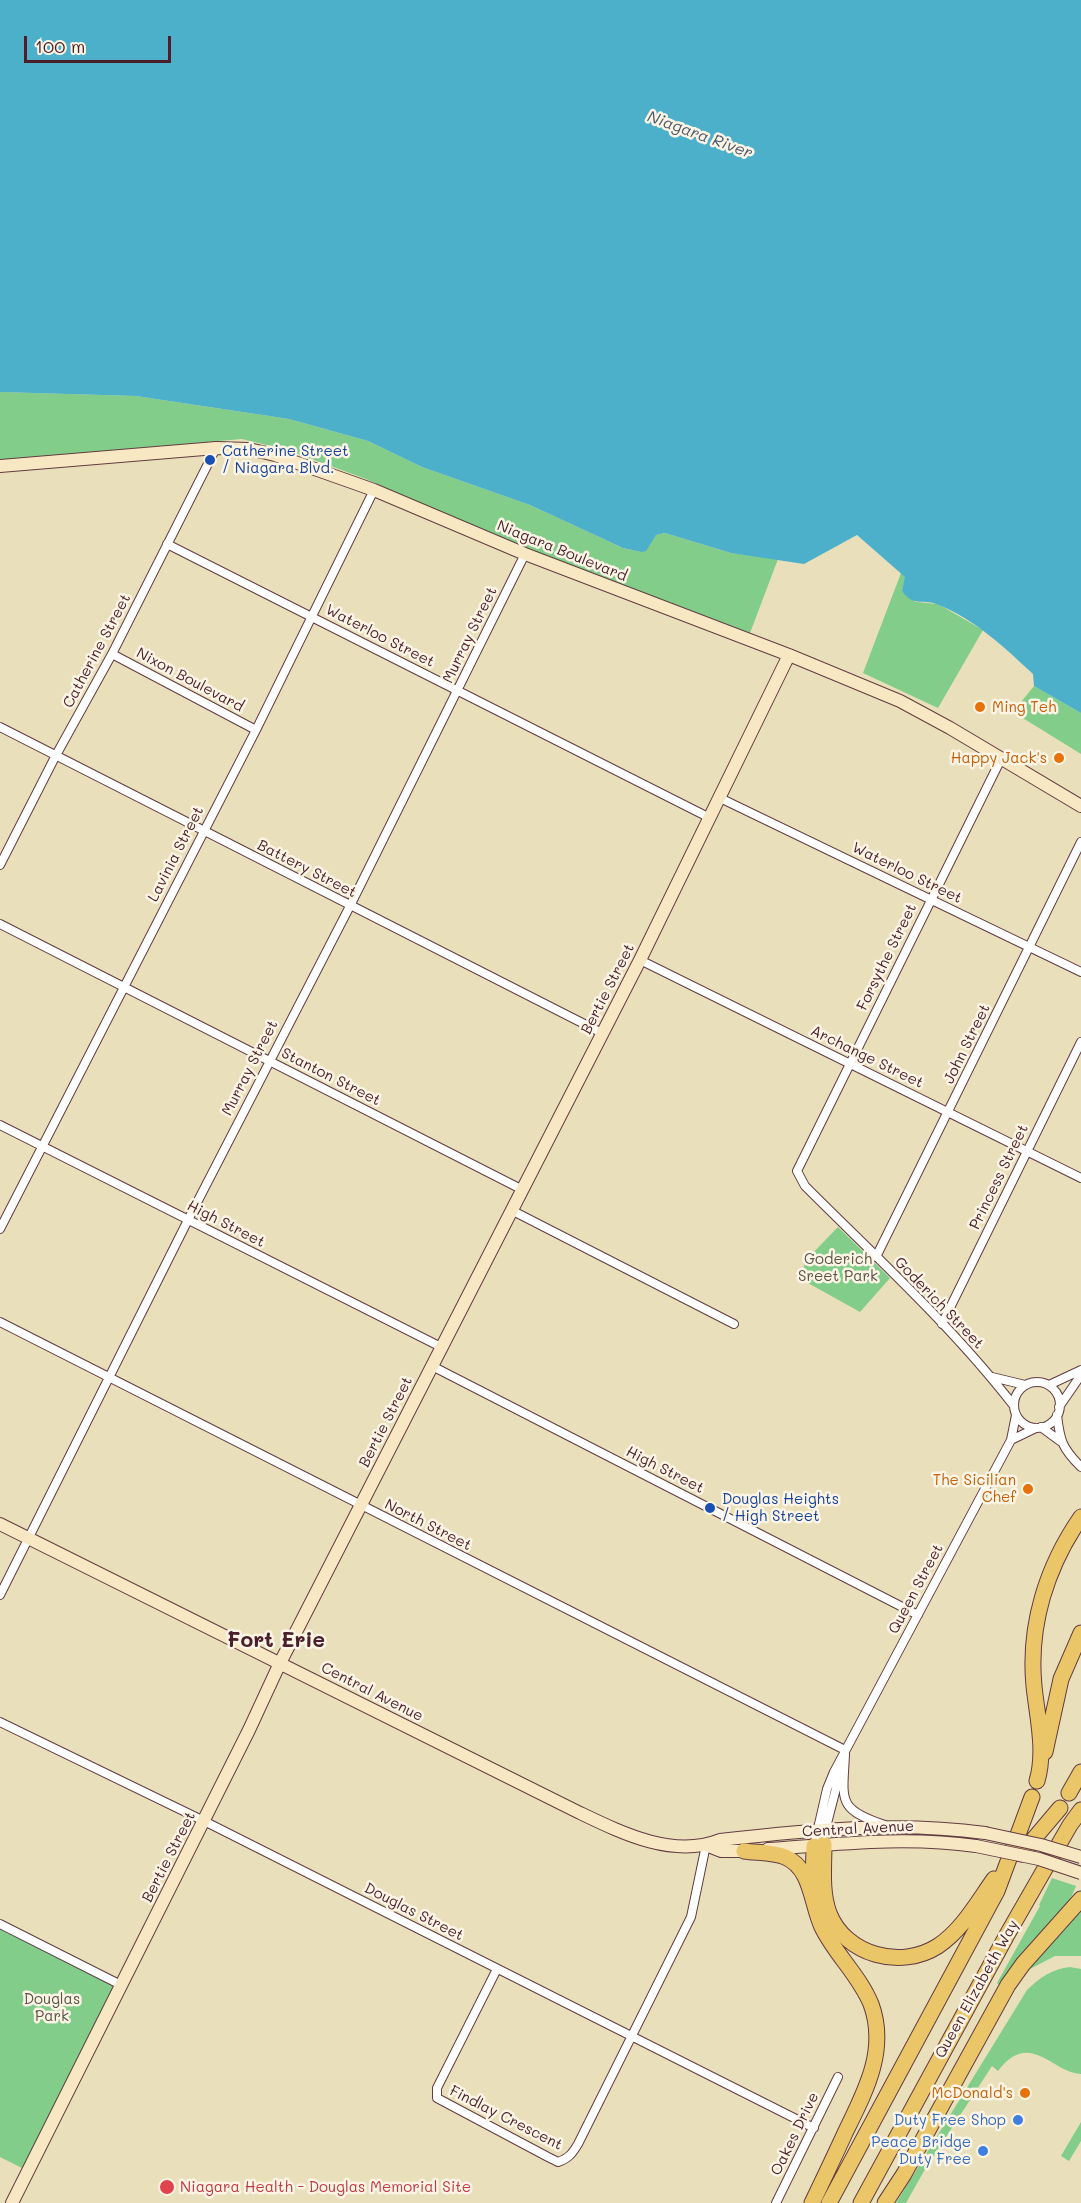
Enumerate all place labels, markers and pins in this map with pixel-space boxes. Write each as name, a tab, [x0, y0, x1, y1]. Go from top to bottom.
place label: Catherine Street / Niagara Blvd.	[222, 442, 349, 477]
marker: Catherine Street / Niagara Blvd.	[203, 453, 217, 467]
place label: Ming Teh	[992, 698, 1056, 716]
marker: Ming Teh	[973, 700, 987, 714]
place label: Happy Jack's	[951, 749, 1047, 767]
marker: Happy Jack's	[1052, 751, 1066, 765]
place label: The Sicilian Chef	[933, 1471, 1016, 1506]
marker: The Sicilian Chef	[1021, 1482, 1035, 1496]
place label: Douglas Heights / High Street	[722, 1490, 839, 1525]
marker: Douglas Heights / High Street	[703, 1501, 717, 1515]
place label: McDonald's	[931, 2084, 1013, 2102]
marker: McDonald's	[1018, 2086, 1032, 2100]
place label: Duty Free Shop	[894, 2111, 1006, 2129]
marker: Duty Free Shop	[1011, 2113, 1025, 2127]
place label: Peace Bridge Duty Free	[871, 2133, 971, 2168]
marker: Peace Bridge Duty Free	[976, 2144, 990, 2158]
marker: Niagara Health - Douglas Memorial Site	[158, 2178, 176, 2196]
place label: Niagara Health - Douglas Memorial Site	[180, 2178, 471, 2196]

